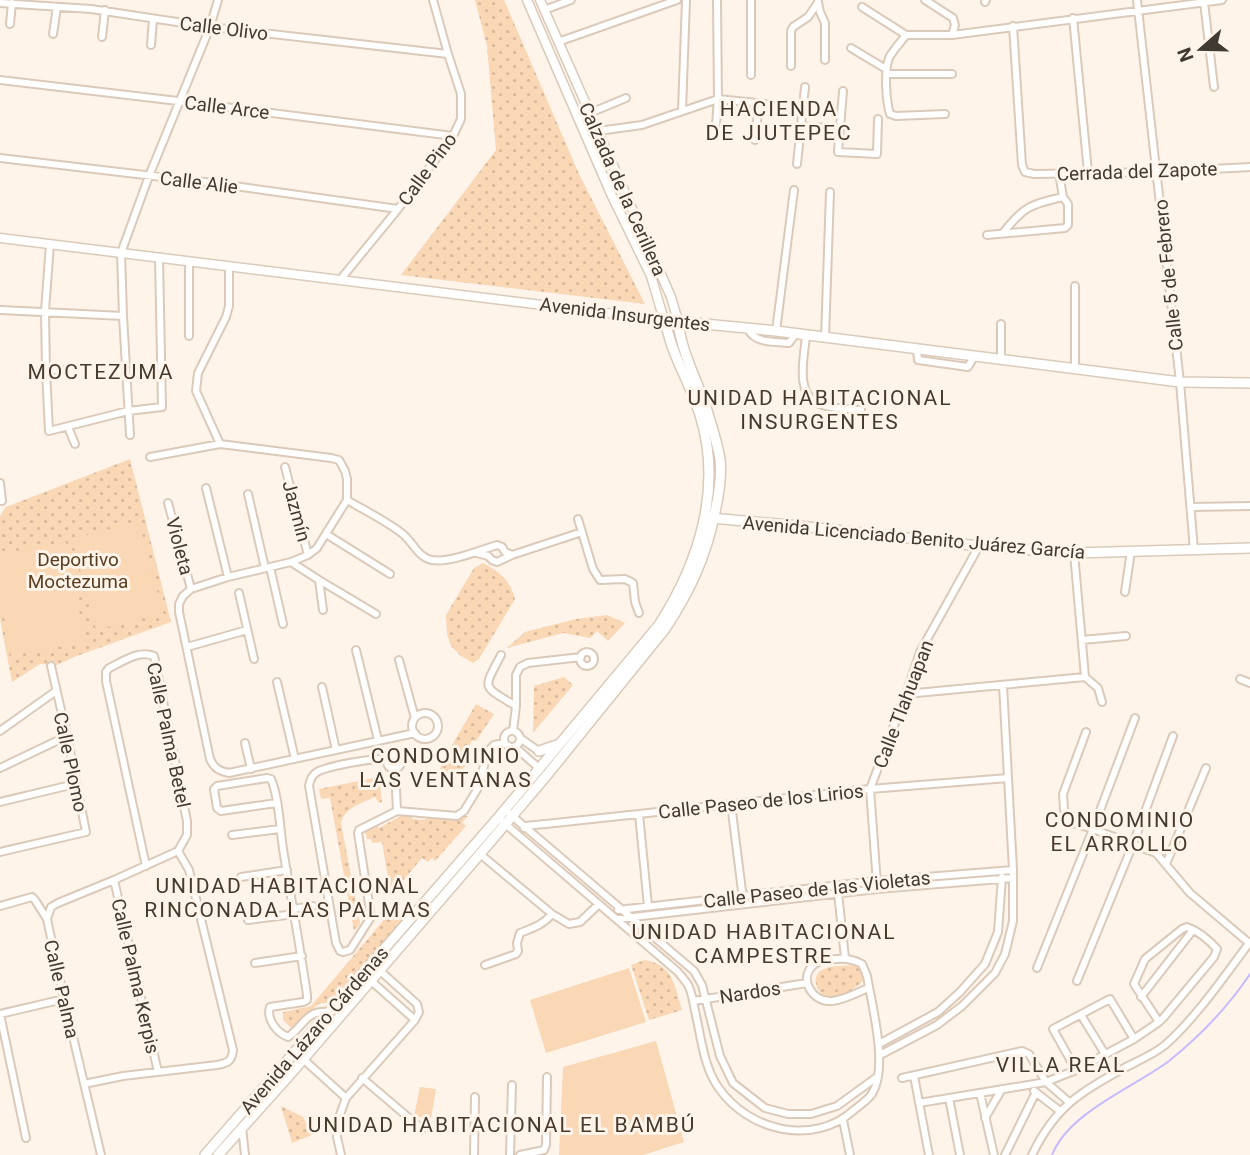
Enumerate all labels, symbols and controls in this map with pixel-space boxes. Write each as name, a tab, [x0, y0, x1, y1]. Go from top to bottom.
street label: Calle Olivo	[178, 12, 269, 45]
north arrow	[1166, 14, 1236, 84]
text: N	[1172, 44, 1199, 65]
street label: Calle Arce	[183, 91, 271, 124]
district label: HACIENDA DE JIUTEPEC	[705, 97, 853, 145]
street label: Calzada de la Cerillera	[574, 99, 671, 279]
street label: Calle Pino	[393, 128, 462, 210]
street label: Cerrada del Zapote	[1056, 157, 1218, 186]
street label: Calle Alie	[159, 166, 239, 199]
street label: Calle 5 de Febrero	[1149, 198, 1188, 352]
street label: Avenida Insurgentes	[538, 293, 711, 336]
district label: MOCTEZUMA	[27, 360, 175, 384]
district label: UNIDAD HABITACIONAL INSURGENTES	[687, 386, 953, 434]
street label: Jazmín	[277, 478, 316, 544]
street label: Avenida Licenciado Benito Juárez García	[742, 511, 1086, 564]
street label: Violeta	[161, 515, 198, 578]
park label: Deportivo Moctezuma	[28, 548, 128, 593]
street label: Calle Tlahuapan	[868, 637, 938, 772]
street label: Calle Palma Betel	[142, 660, 195, 810]
street label: Calle Plomo	[49, 710, 92, 814]
district label: CONDOMINIO LAS VENTANAS	[359, 744, 533, 792]
street label: Calle Paseo de los Lirios	[657, 779, 865, 824]
district label: CONDOMINIO EL ARROLLO	[1045, 808, 1195, 856]
street label: Calle Paseo de las Violetas	[702, 866, 932, 913]
district label: UNIDAD HABITACIONAL RINCONADA LAS PALMAS	[144, 874, 432, 922]
street label: Calle Palma Kerpis	[106, 896, 165, 1056]
district label: UNIDAD HABITACIONAL CAMPESTRE	[631, 920, 897, 968]
street label: Calle Palma	[39, 938, 84, 1041]
street label: Avenida Lázaro Cárdenas	[235, 942, 393, 1119]
street label: Nardos	[718, 976, 782, 1009]
district label: VILLA REAL	[996, 1053, 1126, 1077]
district label: UNIDAD HABITACIONAL EL BAMBÚ	[308, 1113, 696, 1137]

